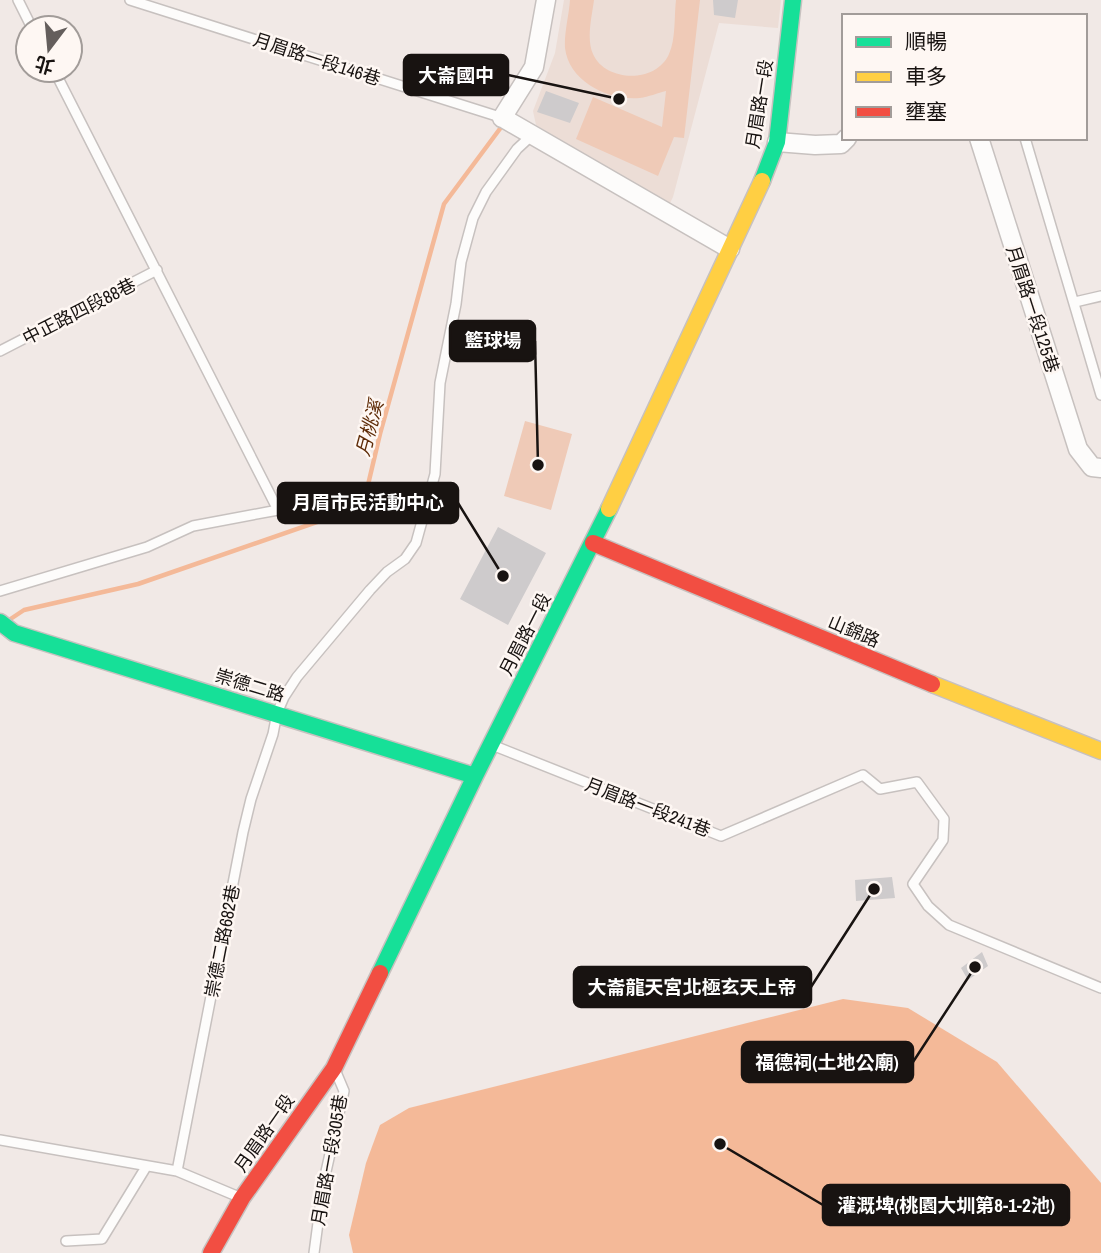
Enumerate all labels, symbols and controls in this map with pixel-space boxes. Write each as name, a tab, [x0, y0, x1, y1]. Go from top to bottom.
north arrow	[14, 14, 84, 84]
legend	[842, 14, 1087, 140]
street label: 月眉路一段146巷	[250, 27, 384, 91]
text: 順暢	[905, 27, 947, 56]
text: 北	[32, 50, 57, 80]
callout: 大崙國中	[404, 55, 508, 95]
street label: 月眉路一段	[740, 58, 778, 150]
text: 大崙國中	[418, 62, 494, 88]
text: 車多	[905, 62, 947, 91]
text: 壅塞	[905, 97, 947, 126]
street label: 月眉路一段125巷	[1001, 242, 1065, 376]
street label: 中正路四段88巷	[18, 272, 140, 350]
callout: 籃球場	[450, 321, 535, 361]
text: 籃球場	[464, 327, 522, 353]
water label: 月桃溪	[349, 394, 390, 459]
callout: 月眉市民活動中心	[278, 483, 458, 523]
text: 月眉市民活動中心	[292, 489, 444, 515]
street label: 月眉路一段	[493, 588, 557, 680]
street label: 山錦路	[824, 609, 884, 653]
street label: 崇德二路	[212, 663, 288, 707]
street label: 月眉路一段241巷	[582, 772, 714, 842]
street label: 崇德二路682巷	[199, 882, 245, 1000]
callout: 大崙龍天宮北極玄天上帝	[574, 967, 811, 1007]
text: 大崙龍天宮北極玄天上帝	[587, 974, 797, 1000]
callout: 福德祠(土地公廟)	[742, 1042, 913, 1082]
text: 福德祠(土地公廟)	[755, 1049, 899, 1075]
street label: 月眉路一段	[228, 1089, 300, 1177]
street label: 月眉路一段305巷	[305, 1093, 353, 1227]
callout: 灌溉埤(桃園大圳第8-1-2池)	[823, 1185, 1069, 1225]
text: 灌溉埤(桃園大圳第8-1-2池)	[837, 1192, 1055, 1218]

